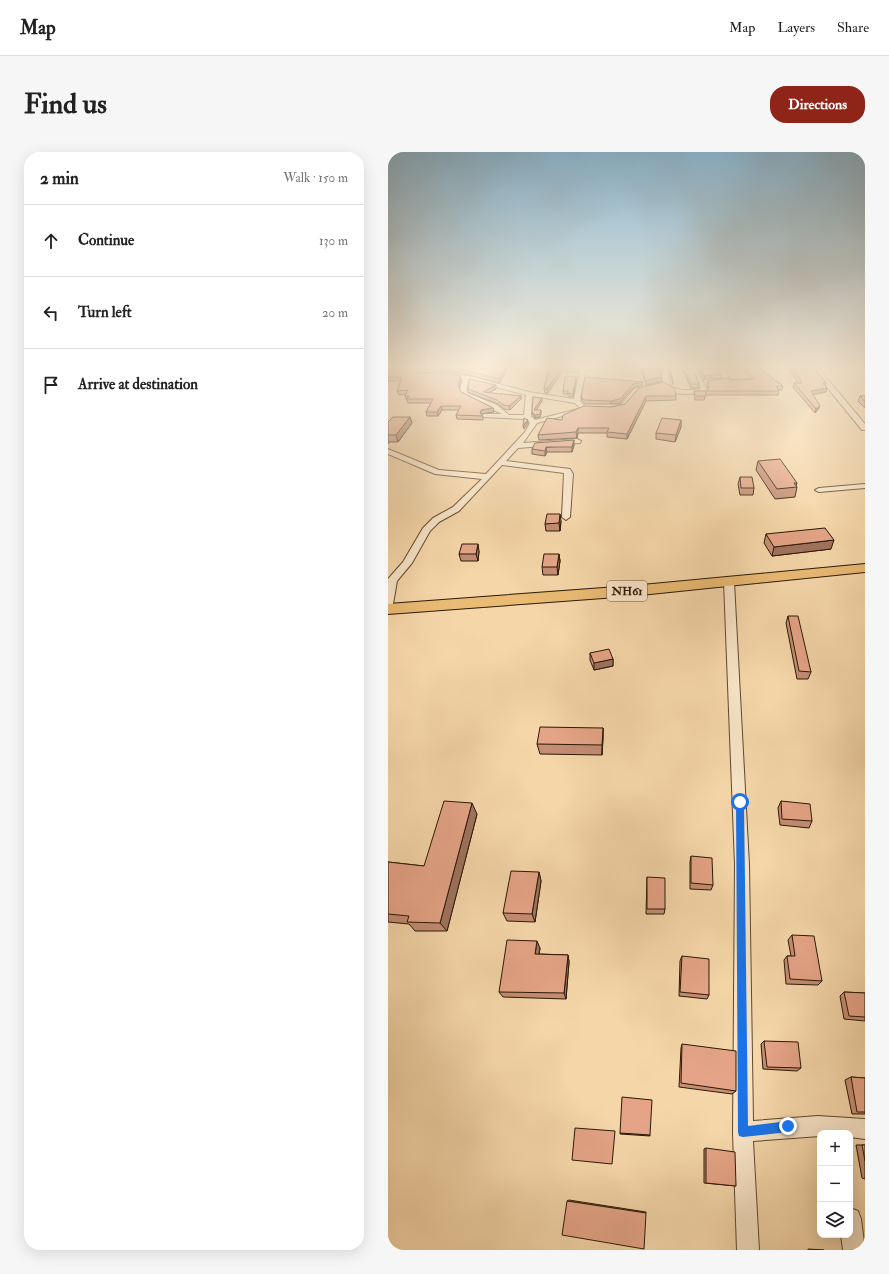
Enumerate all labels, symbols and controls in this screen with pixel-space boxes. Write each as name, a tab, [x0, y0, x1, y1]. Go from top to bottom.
text: Map	[20, 16, 56, 40]
text: Map	[729, 19, 755, 36]
text: Layers	[777, 19, 815, 36]
text: Share	[837, 19, 869, 36]
button: Directions	[770, 86, 865, 123]
text: Find us	[24, 87, 107, 122]
text: 2 min	[40, 168, 79, 189]
text: Walk · 150 m	[283, 170, 348, 186]
icon: ahead	[40, 230, 62, 252]
text: Continue	[78, 231, 134, 250]
text: 130 m	[319, 233, 348, 249]
icon: left	[40, 302, 62, 324]
text: Turn left	[78, 303, 132, 322]
text: 20 m	[322, 305, 348, 321]
icon: arrive	[40, 374, 62, 396]
text: Arrive at destination	[78, 375, 198, 394]
road number: NH61	[607, 581, 647, 601]
route start	[731, 793, 749, 811]
route end	[779, 1117, 797, 1135]
map controls	[817, 1130, 853, 1238]
button: +	[817, 1130, 853, 1166]
button: −	[817, 1166, 853, 1202]
button: layers	[817, 1202, 853, 1238]

